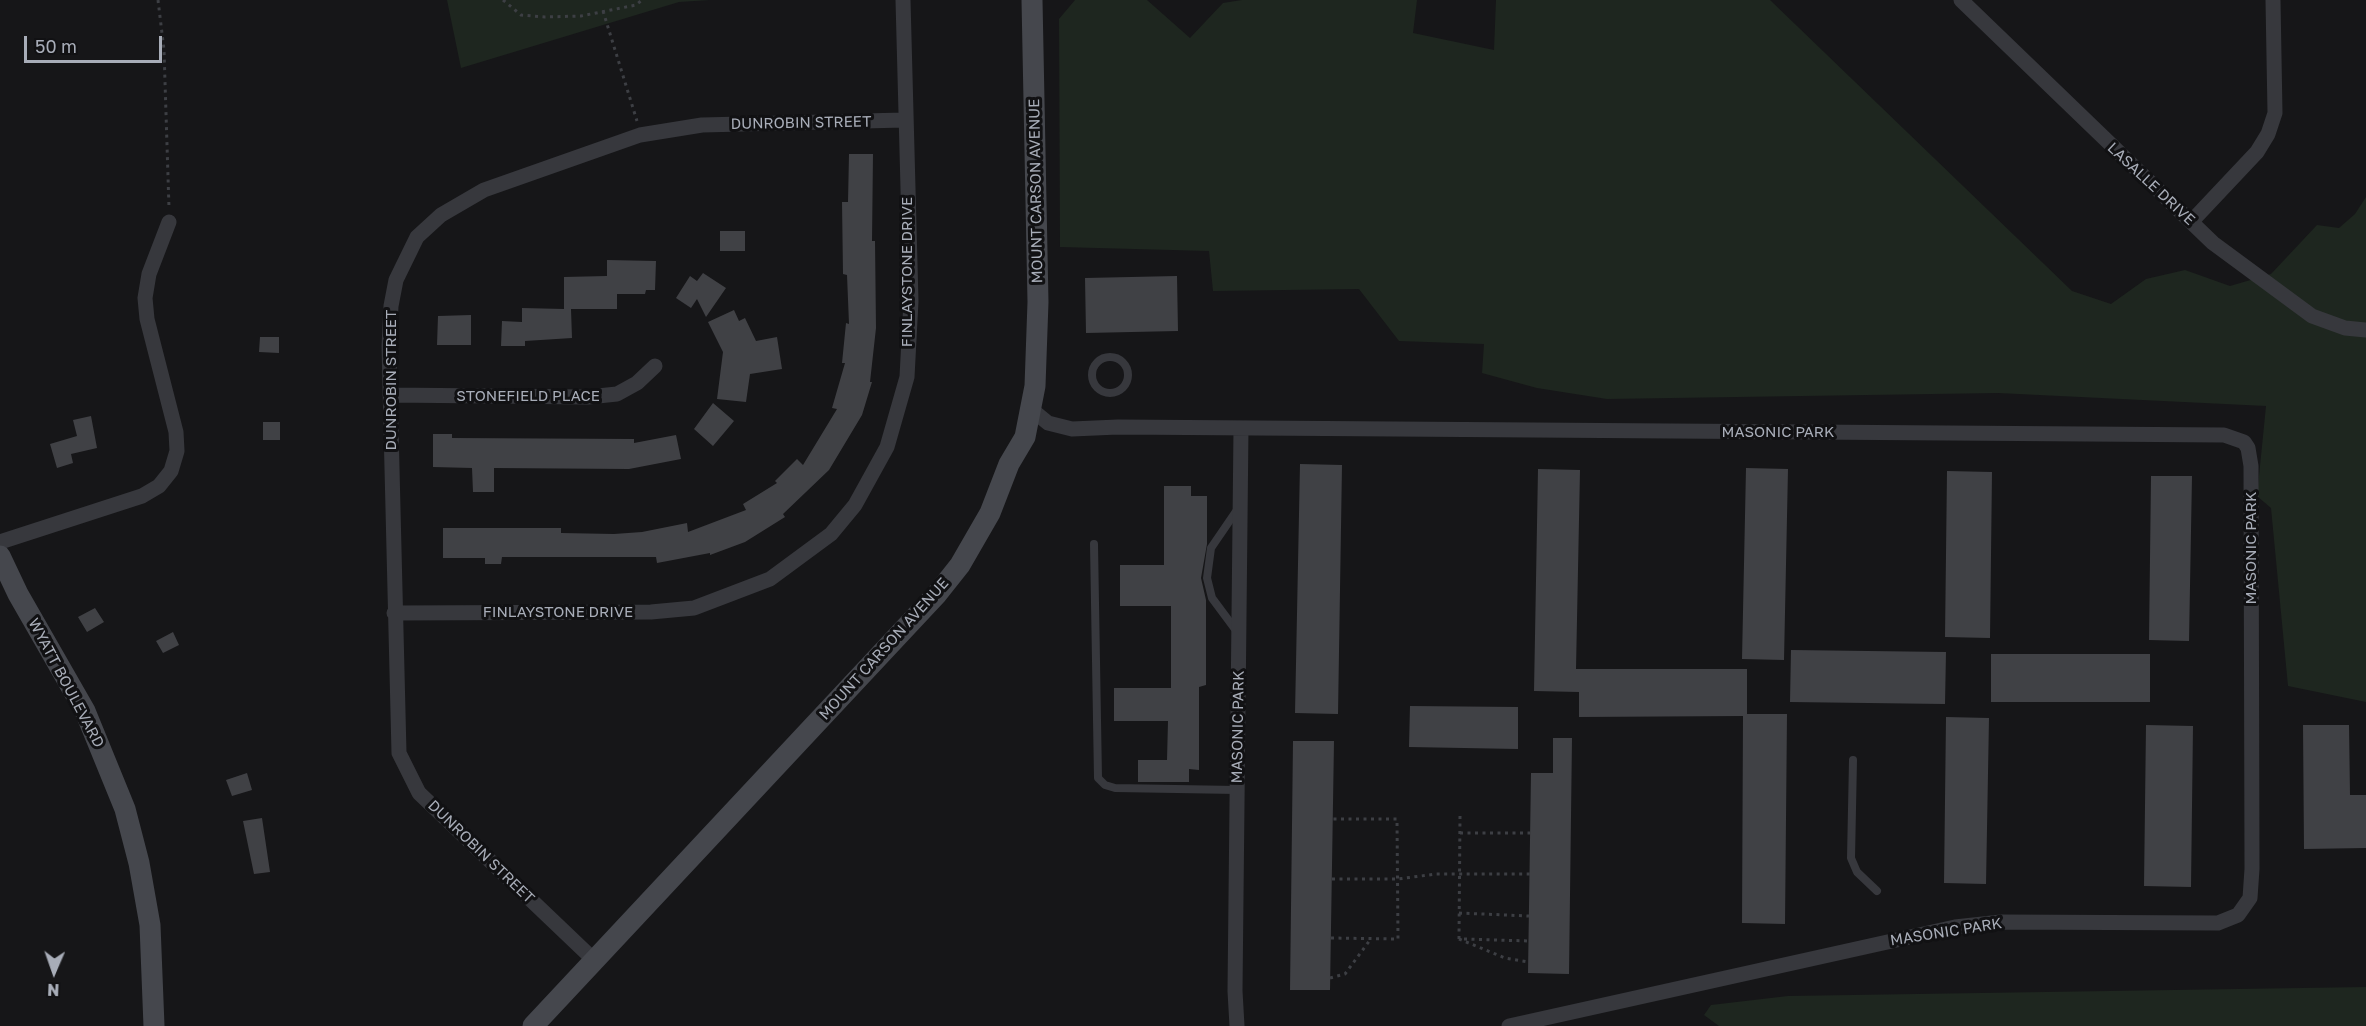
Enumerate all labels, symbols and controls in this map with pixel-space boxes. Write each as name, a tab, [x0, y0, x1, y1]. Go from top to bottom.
scale bar	[27, 24, 165, 62]
text: 50 m	[35, 35, 77, 57]
street label: MOUNT CARSON AVENUE	[1025, 98, 1047, 284]
street label: DUNROBIN STREET	[730, 113, 872, 133]
street label: LASALLE DRIVE	[2104, 139, 2198, 229]
street label: FINLAYSTONE DRIVE	[898, 197, 916, 347]
street label: DUNROBIN STREET	[382, 310, 400, 450]
street label: STONEFIELD PLACE	[456, 387, 600, 405]
street label: MASONIC PARK	[1722, 423, 1834, 441]
street label: MASONIC PARK	[2242, 492, 2260, 604]
street label: MOUNT CARSON AVENUE	[815, 574, 953, 724]
street label: FINLAYSTONE DRIVE	[483, 603, 633, 621]
street label: WYATT BOULEVARD	[24, 615, 108, 751]
street label: MASONIC PARK	[1228, 670, 1248, 784]
street label: DUNROBIN STREET	[424, 797, 538, 907]
street label: MASONIC PARK	[1889, 914, 2003, 950]
north arrow	[24, 942, 84, 1002]
text: N	[47, 980, 60, 1000]

